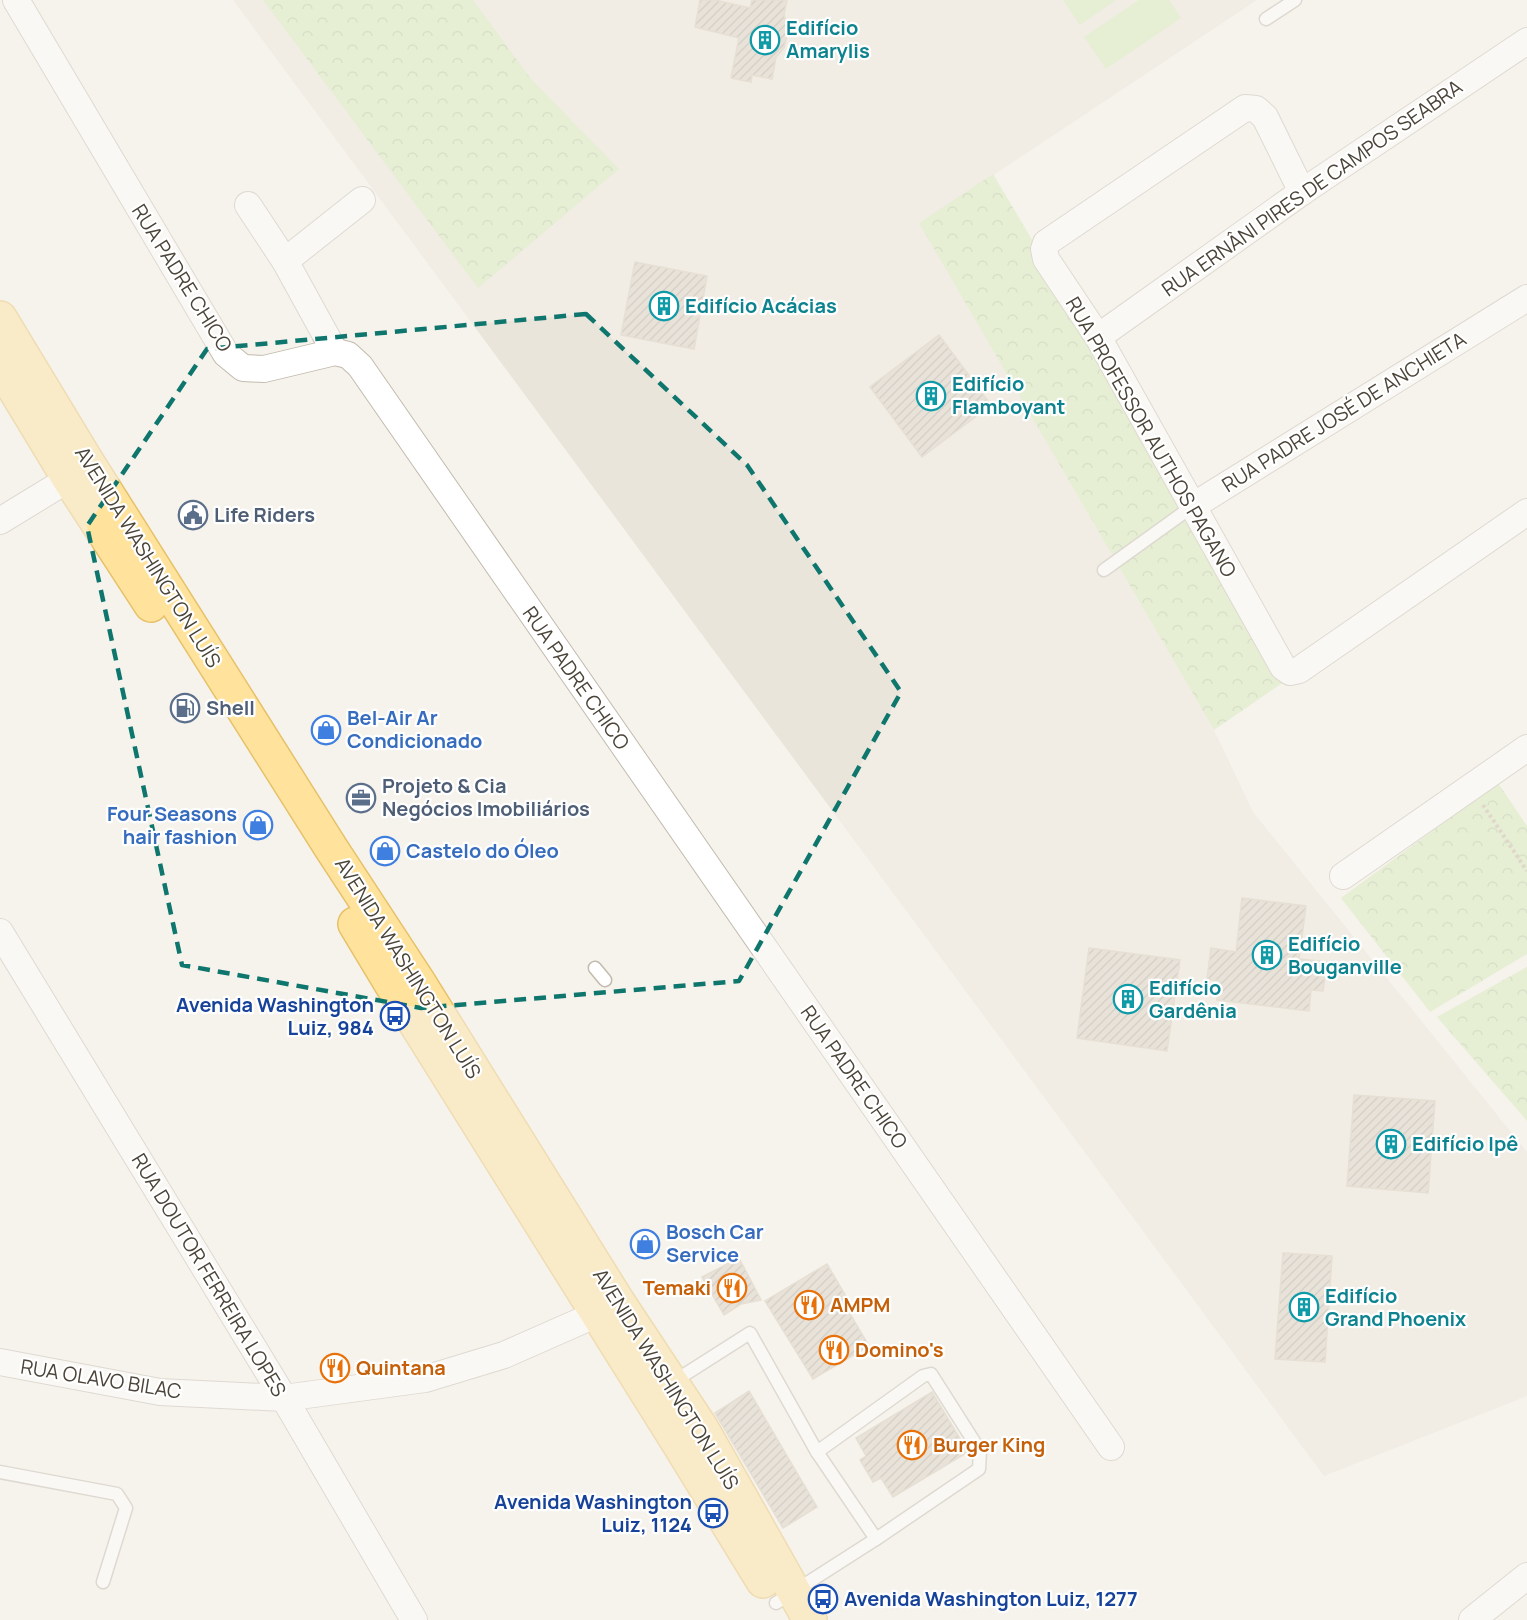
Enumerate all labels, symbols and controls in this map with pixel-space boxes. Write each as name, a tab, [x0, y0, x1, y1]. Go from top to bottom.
place label: Edifício Amarylis	[786, 14, 870, 64]
building icon: Edifício Amarylis	[749, 24, 781, 56]
street label: RUA ERNÂNI PIRES DE CAMPOS SEABRA	[1156, 73, 1468, 302]
street label: RUA PADRE CHICO	[126, 199, 239, 357]
building icon: Edifício Acácias	[648, 290, 680, 322]
place label: Edifício Acácias	[685, 292, 837, 319]
street label: RUA PROFESSOR AUTHOS PAGANO	[1060, 292, 1243, 582]
street label: RUA PADRE JOSÉ DE ANCHIETA	[1217, 325, 1471, 498]
place label: Edifício Flamboyant	[952, 370, 1065, 420]
building icon: Edifício Flamboyant	[915, 380, 947, 412]
street label: AVENIDA WASHINGTON LUÍS	[69, 441, 228, 672]
public building icon: Life Riders	[177, 499, 209, 531]
place label: Life Riders	[214, 501, 315, 528]
street label: RUA PADRE CHICO	[517, 601, 636, 755]
fuel station icon: Shell	[169, 692, 201, 724]
place label: Shell	[206, 694, 255, 721]
place label: Bel-Air Ar Condicionado	[347, 704, 482, 754]
shop icon: Bel-Air Ar Condicionado	[310, 714, 342, 746]
place label: Projeto & Cia Negócios Imobiliários	[382, 772, 590, 822]
office icon: Projeto & Cia Negócios Imobiliários	[345, 782, 377, 814]
place label: Four Seasons hair fashion	[107, 800, 237, 850]
shop icon: Four Seasons hair fashion	[242, 809, 274, 841]
shop icon: Castelo do Óleo	[369, 835, 401, 867]
place label: Castelo do Óleo	[406, 837, 559, 864]
street label: AVENIDA WASHINGTON LUÍS	[329, 852, 488, 1083]
place label: Edifício Bouganville	[1288, 930, 1402, 980]
building icon: Edifício Bouganville	[1251, 939, 1283, 971]
place label: Edifício Gardênia	[1149, 974, 1237, 1024]
building icon: Edifício Gardênia	[1112, 983, 1144, 1015]
place label: Avenida Washington Luiz, 984	[176, 991, 374, 1041]
bus stop icon: Avenida Washington Luiz, 984	[379, 1000, 411, 1032]
street label: RUA PADRE CHICO	[795, 1000, 914, 1154]
building icon: Edifício Ipê	[1375, 1128, 1407, 1160]
place label: Edifício Ipê	[1412, 1130, 1518, 1157]
street label: RUA DOUTOR FERREIRA LOPES	[126, 1148, 293, 1401]
place label: Bosch Car Service	[666, 1218, 764, 1268]
shop icon: Bosch Car Service	[629, 1228, 661, 1260]
street label: AVENIDA WASHINGTON LUÍS	[587, 1263, 746, 1494]
restaurant icon: Temaki	[716, 1272, 748, 1304]
place label: Temaki	[643, 1274, 711, 1301]
place label: Edifício Grand Phoenix	[1325, 1282, 1466, 1332]
restaurant icon: AMPM	[793, 1289, 825, 1321]
place label: AMPM	[830, 1291, 890, 1318]
building icon: Edifício Grand Phoenix	[1288, 1291, 1320, 1323]
restaurant icon: Domino's	[818, 1334, 850, 1366]
place label: Domino's	[855, 1336, 944, 1363]
street label: RUA OLAVO BILAC	[19, 1352, 183, 1405]
restaurant icon: Quintana	[319, 1352, 351, 1384]
place label: Quintana	[356, 1354, 446, 1381]
restaurant icon: Burger King	[896, 1429, 928, 1461]
place label: Burger King	[933, 1431, 1045, 1458]
place label: Avenida Washington Luiz, 1124	[494, 1488, 692, 1538]
bus stop icon: Avenida Washington Luiz, 1124	[697, 1497, 729, 1529]
bus stop icon: Avenida Washington Luiz, 1277	[807, 1583, 839, 1615]
place label: Avenida Washington Luiz, 1277	[844, 1585, 1138, 1612]

